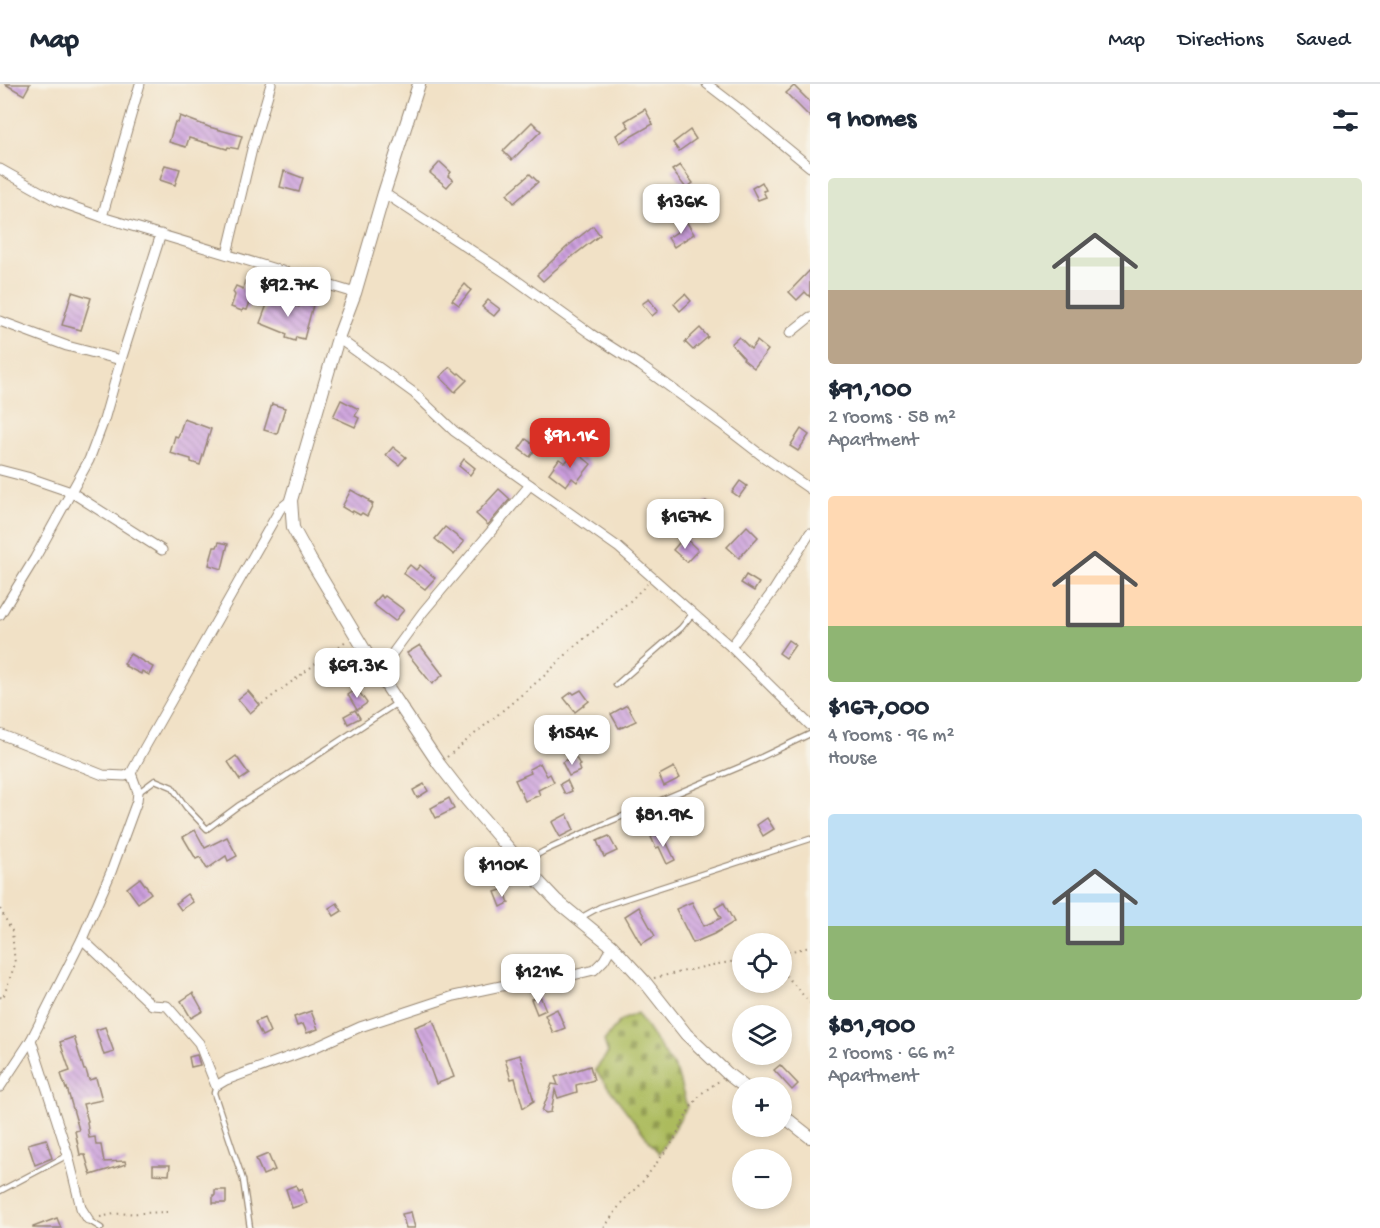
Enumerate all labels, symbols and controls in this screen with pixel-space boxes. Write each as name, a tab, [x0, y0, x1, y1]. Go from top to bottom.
text: Map	[30, 25, 79, 58]
text: Map	[1108, 29, 1145, 54]
text: Directions	[1178, 29, 1263, 54]
text: Saved	[1296, 29, 1350, 54]
icon: filters	[1329, 104, 1362, 137]
text: 9 homes	[828, 105, 916, 136]
pin: $136K	[639, 184, 723, 235]
text: $136K	[657, 192, 705, 215]
icon: home	[1041, 217, 1149, 325]
pin: $92.7K	[239, 267, 337, 318]
text: $92.7K	[260, 275, 316, 298]
text: $91,100	[828, 376, 911, 407]
text: 2 rooms · 58 m²	[828, 407, 956, 430]
pin: $91.1K	[521, 418, 619, 469]
text: $91.1K	[544, 426, 596, 449]
text: Apartment	[828, 430, 918, 453]
pin: $167K	[643, 499, 727, 550]
text: $167K	[661, 507, 709, 530]
icon: home	[1041, 535, 1149, 643]
pin: $69.3K	[308, 648, 406, 699]
text: $69.3K	[329, 656, 385, 679]
text: $167,000	[828, 694, 929, 725]
pin: $154K	[530, 715, 614, 766]
text: $154K	[548, 723, 596, 746]
text: 4 rooms · 96 m²	[828, 725, 954, 748]
text: House	[828, 748, 877, 771]
pin: $81.9K	[614, 797, 712, 848]
text: $81.9K	[635, 805, 691, 828]
pin: $110K	[460, 847, 544, 898]
icon: home	[1041, 853, 1149, 961]
text: $110K	[478, 855, 526, 878]
map controls	[732, 933, 792, 1209]
button: locate	[732, 933, 792, 993]
pin: $121K	[496, 954, 580, 1005]
text: $121K	[515, 962, 561, 985]
button: layers	[732, 1005, 792, 1065]
text: $81,900	[828, 1012, 915, 1043]
text: 2 rooms · 66 m²	[828, 1043, 955, 1066]
text: Apartment	[828, 1066, 918, 1089]
button: +	[732, 1077, 792, 1137]
button: −	[732, 1149, 792, 1209]

